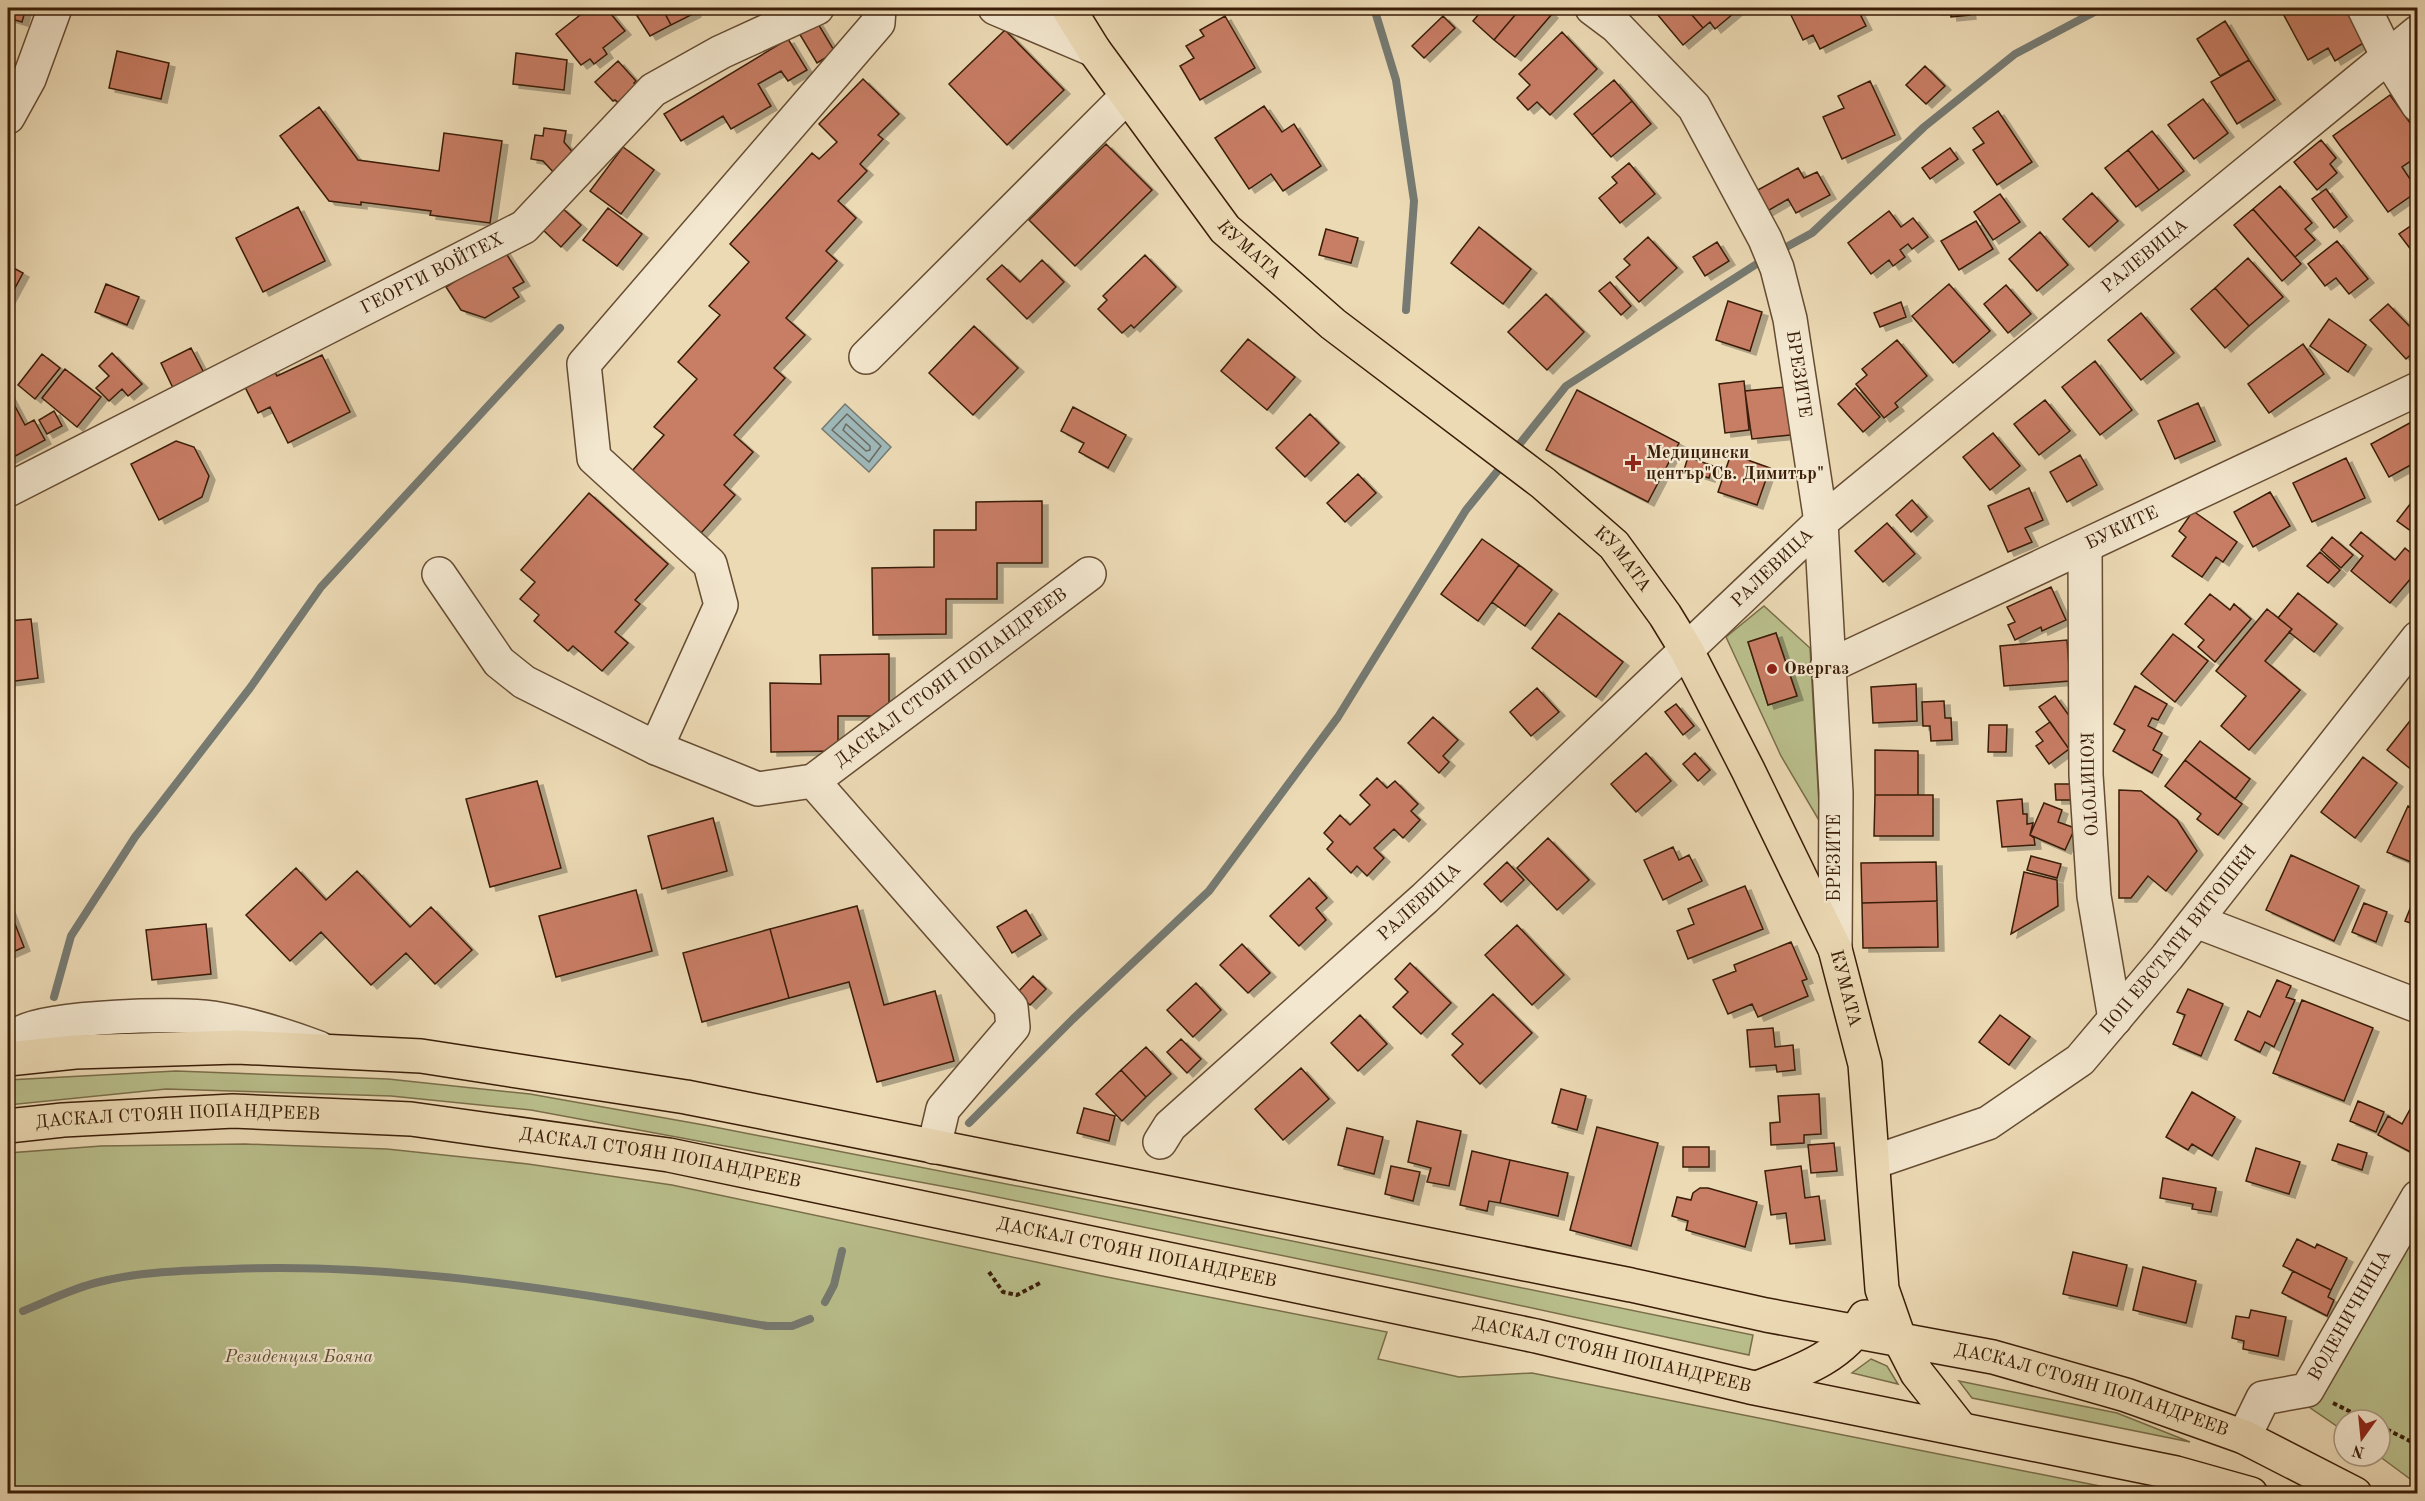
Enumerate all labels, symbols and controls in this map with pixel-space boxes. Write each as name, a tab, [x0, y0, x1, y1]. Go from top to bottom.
street label: РАЛЕВИЦА	[2098, 216, 2191, 297]
street label: КУМАТА	[1213, 218, 1285, 283]
street label: ГЕОРГИ ВОЙТЕХ	[358, 230, 507, 318]
street label: БРЕЗИТЕ	[1783, 329, 1814, 419]
place label: Медицински център"Св. Димитър"	[1646, 444, 1824, 483]
marker: Медицински център"Св. Димитър"	[1624, 454, 1642, 472]
street label: БУКИТЕ	[2083, 503, 2161, 553]
street label: КУМАТА	[1591, 523, 1654, 596]
street label: РАЛЕВИЦА	[1728, 525, 1817, 611]
street label: ДАСКАЛ СТОЯН ПОПАНДРЕЕВ	[831, 585, 1070, 770]
place label: Овергаз	[1784, 660, 1849, 678]
marker: Овергаз	[1765, 662, 1779, 676]
street label: КОПИТОТО	[2077, 732, 2099, 837]
street label: БРЕЗИТЕ	[1826, 814, 1844, 902]
street label: ПОП ЕВСТАТИ ВИТОШКИ	[2097, 842, 2260, 1038]
street label: РАЛЕВИЦА	[1375, 860, 1465, 944]
street label: КУМАТА	[1827, 948, 1864, 1029]
street label: ДАСКАЛ СТОЯН ПОПАНДРЕЕВ	[34, 1102, 320, 1132]
street label: ДАСКАЛ СТОЯН ПОПАНДРЕЕВ	[518, 1125, 802, 1191]
street label: ДАСКАЛ СТОЯН ПОПАНДРЕЕВ	[995, 1215, 1278, 1291]
street label: ВОДЕНИЧНИЦА	[2305, 1247, 2394, 1384]
street label: ДАСКАЛ СТОЯН ПОПАНДРЕЕВ	[1471, 1314, 1753, 1396]
street label: ДАСКАЛ СТОЯН ПОПАНДРЕЕВ	[1953, 1341, 2231, 1440]
park label: Резиденция Бояна	[224, 1348, 374, 1366]
north arrow	[2332, 1408, 2392, 1468]
text: N	[2350, 1441, 2367, 1460]

